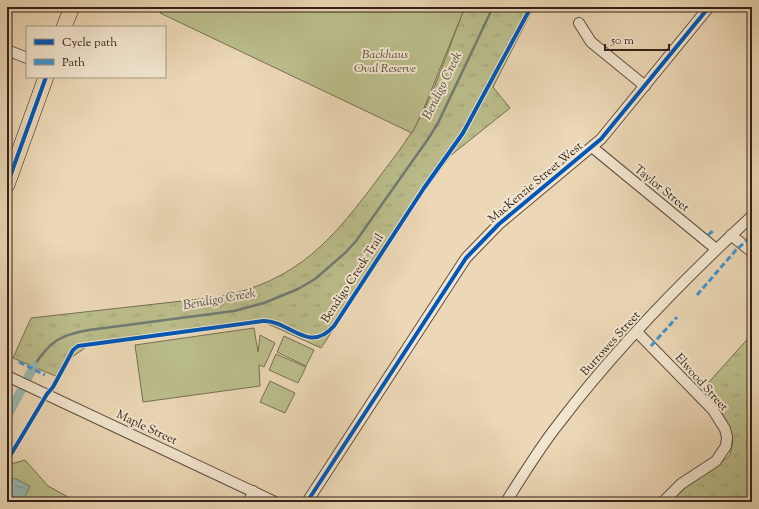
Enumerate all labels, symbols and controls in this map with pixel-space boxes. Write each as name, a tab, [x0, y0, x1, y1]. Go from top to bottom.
legend	[26, 26, 166, 78]
scale bar	[605, 26, 669, 52]
text: 50 m	[610, 32, 634, 50]
text: Cycle path	[62, 34, 117, 52]
park label: Backhaus Oval Reserve	[354, 46, 416, 78]
water label: Bendigo Creek	[419, 49, 467, 123]
text: Path	[62, 54, 85, 72]
street label: MacKenzie Street West	[484, 138, 587, 228]
street label: Taylor Street	[630, 161, 693, 217]
street label: Bendigo Creek Trail	[317, 230, 389, 327]
water label: Bendigo Creek	[182, 285, 257, 315]
street label: Burrowes Street	[577, 307, 645, 380]
street label: Elwood Street	[670, 350, 732, 416]
street label: Maple Street	[113, 406, 180, 450]

